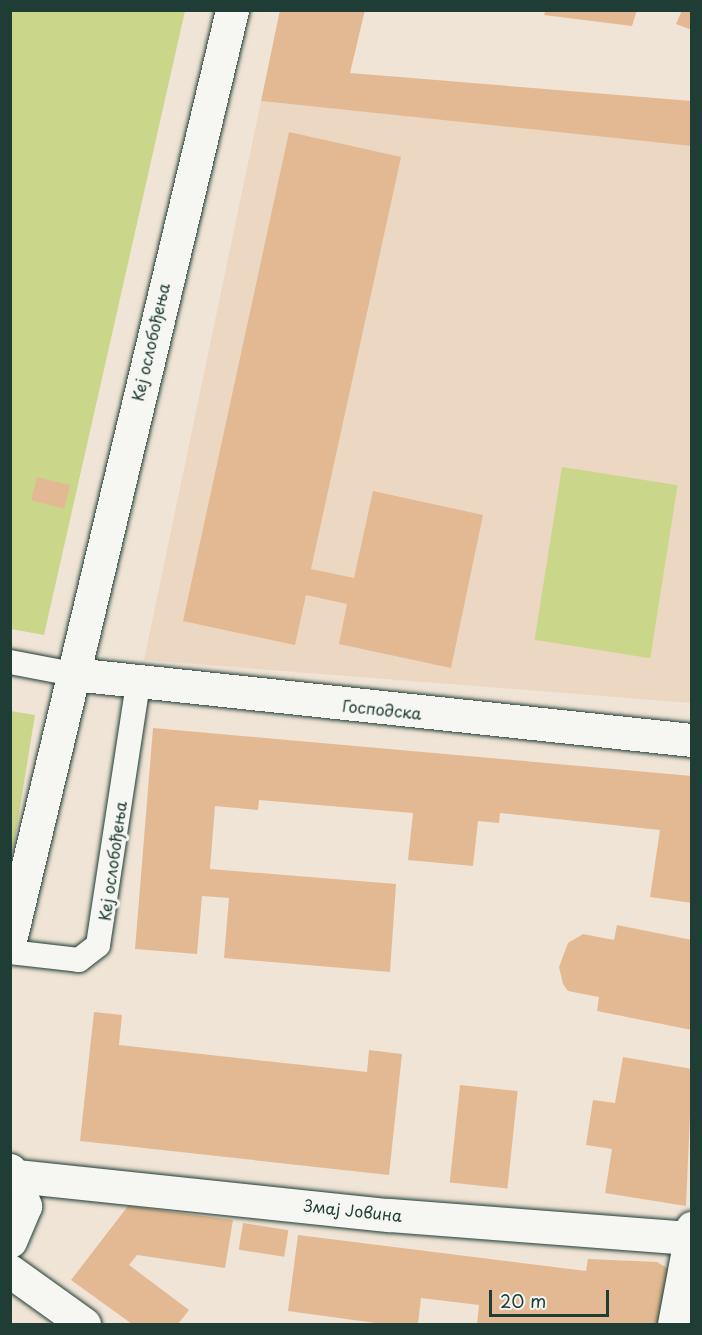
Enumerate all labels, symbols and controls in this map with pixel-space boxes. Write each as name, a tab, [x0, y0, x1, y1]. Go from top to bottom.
street label: Кеј ослобођења	[127, 280, 173, 404]
street label: Господска	[341, 695, 423, 723]
street label: Кеј ослобођења	[94, 799, 130, 923]
street label: Змај Јовина	[303, 1195, 403, 1225]
scale bar	[492, 1278, 612, 1316]
text: 20 m	[500, 1287, 546, 1314]

